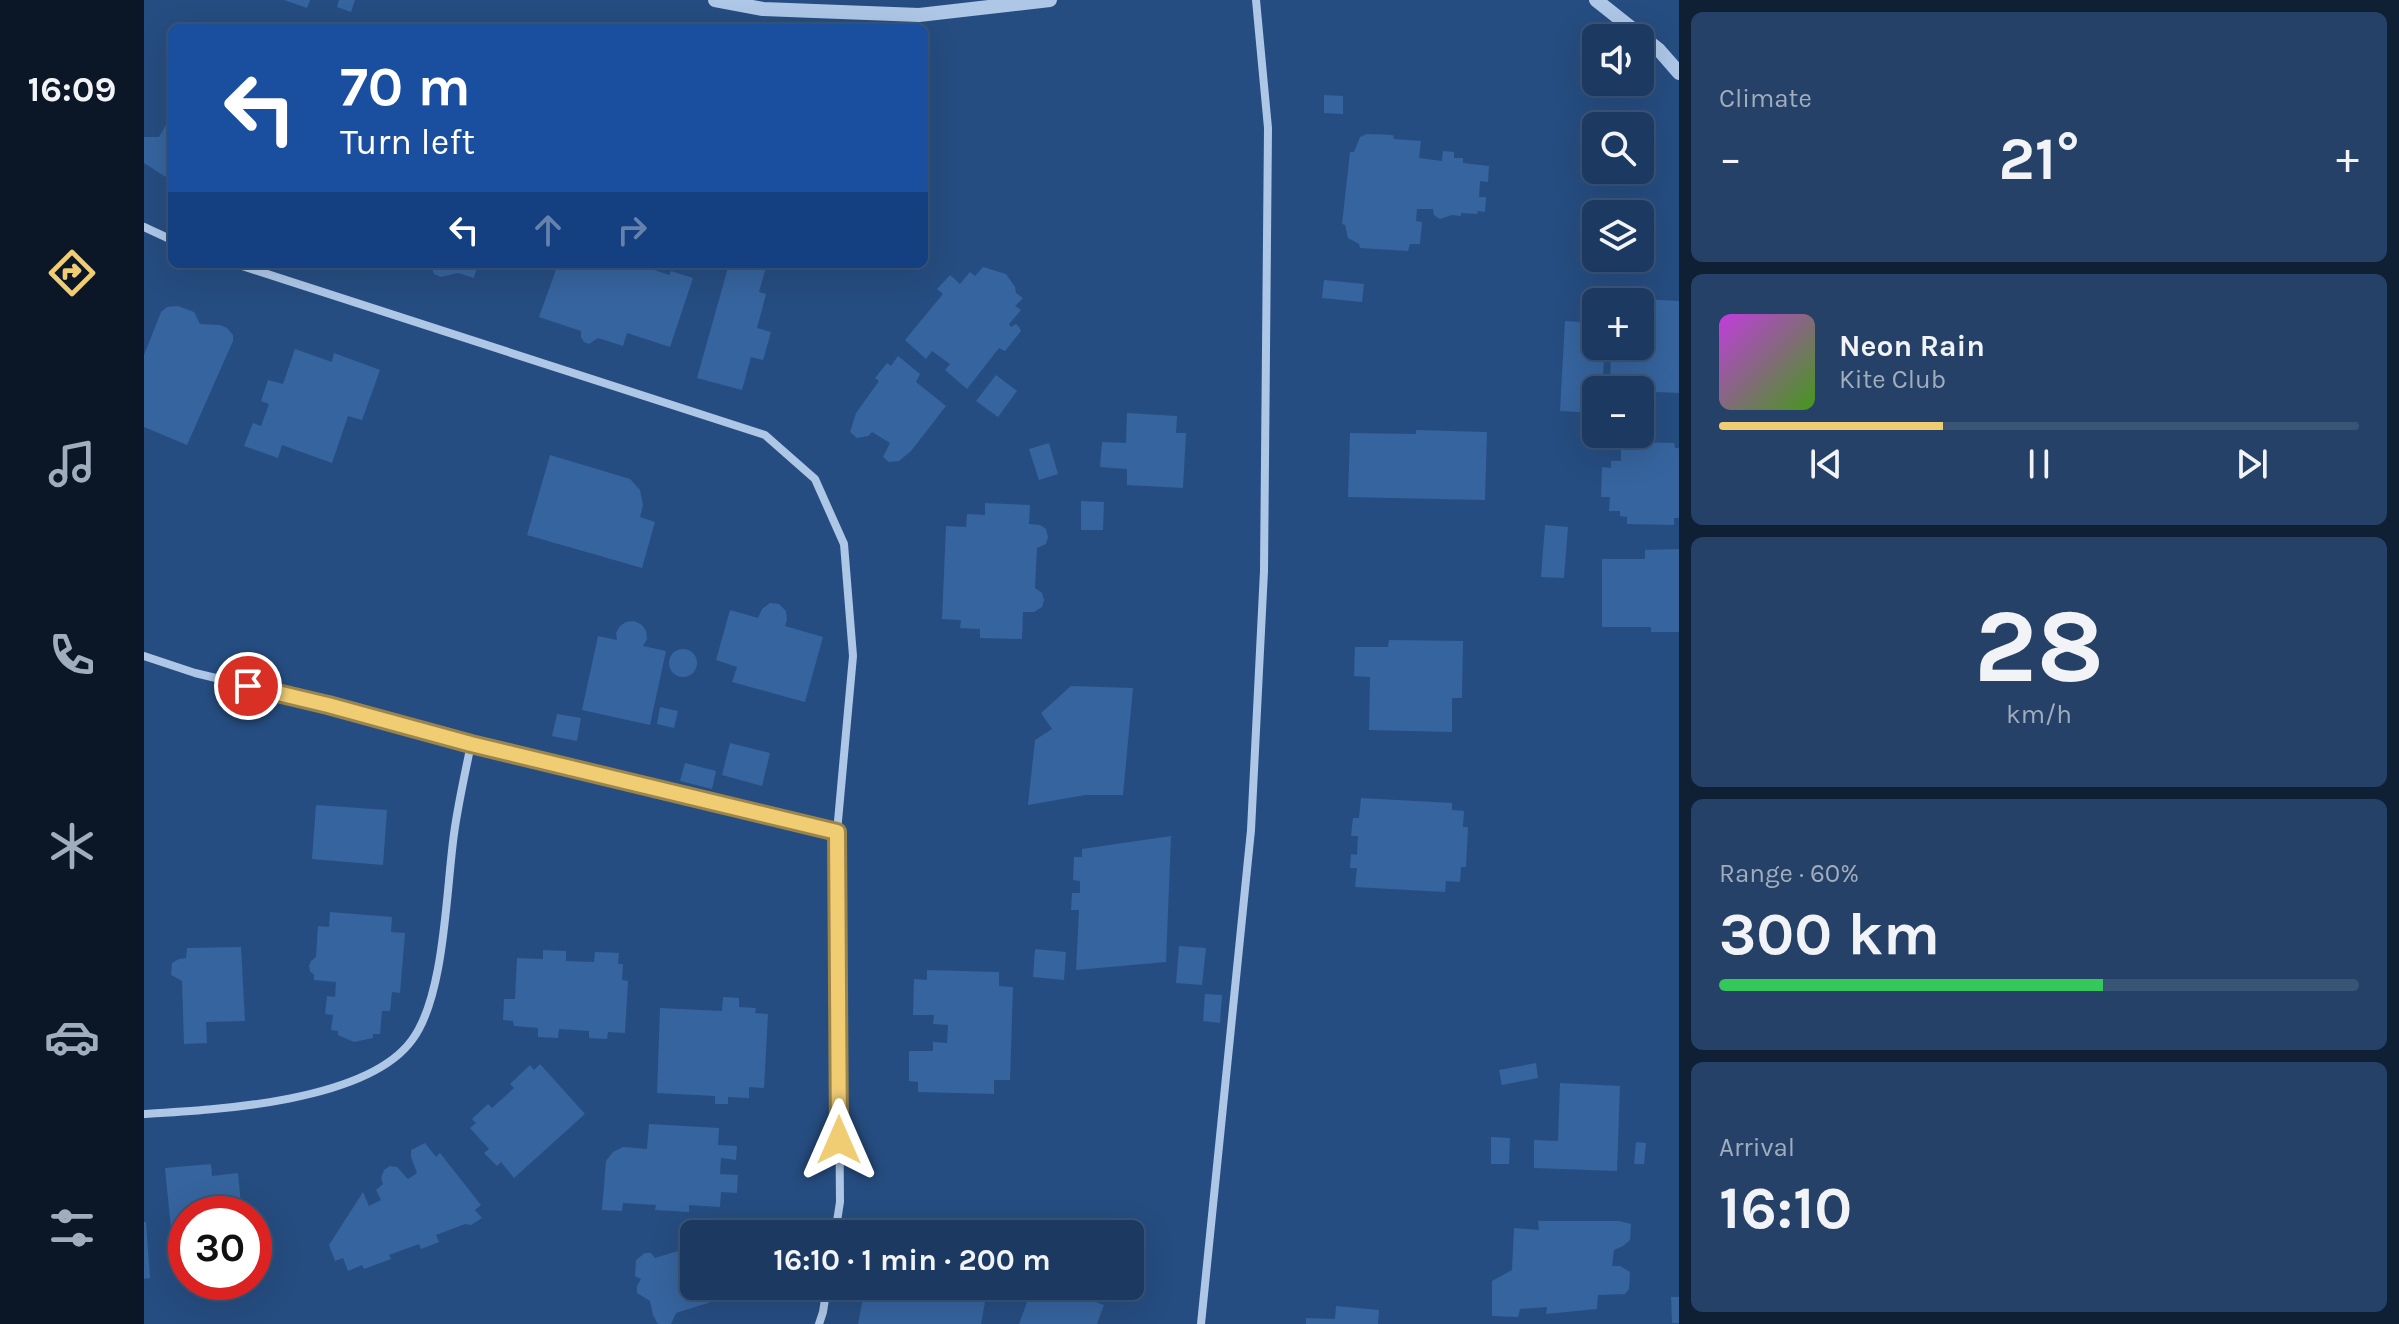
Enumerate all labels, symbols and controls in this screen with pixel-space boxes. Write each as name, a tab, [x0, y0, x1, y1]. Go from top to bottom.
map controls	[1582, 24, 1654, 448]
button: sound	[1582, 24, 1654, 96]
text: 70 m	[340, 54, 471, 119]
icon: left	[208, 56, 312, 160]
text: 16:09	[27, 68, 117, 110]
text: Climate	[1719, 83, 1812, 114]
button: search	[1582, 112, 1654, 184]
text: Turn left	[340, 121, 475, 163]
text: 21°	[1999, 124, 2080, 194]
text: −	[1719, 133, 1742, 184]
text: +	[2336, 133, 2359, 184]
button: layers	[1582, 200, 1654, 272]
icon: left	[442, 208, 486, 252]
icon: ahead	[526, 208, 570, 252]
icon: right	[610, 208, 654, 252]
icon: directions	[44, 245, 100, 301]
button: +	[1582, 288, 1654, 360]
text: Neon Rain	[1839, 328, 1985, 364]
text: Kite Club	[1839, 364, 1946, 395]
button: −	[1582, 376, 1654, 448]
icon: music	[44, 436, 100, 492]
icon: previous	[1804, 442, 1848, 486]
icon: pause	[2017, 442, 2061, 486]
icon: next	[2230, 442, 2274, 486]
text: 28	[1974, 586, 2104, 707]
icon: phone	[44, 627, 100, 683]
pin	[214, 652, 282, 720]
icon: arrive	[226, 664, 270, 708]
text: km/h	[2006, 699, 2072, 730]
icon: climate	[44, 818, 100, 874]
text: Range · 60%	[1719, 858, 1859, 889]
text: 300 km	[1719, 899, 1940, 969]
icon: car	[44, 1009, 100, 1065]
position arrow	[797, 1098, 881, 1182]
text: Arrival	[1719, 1132, 1795, 1163]
text: 16:10	[1719, 1173, 1852, 1243]
speed limit sign: 30	[168, 1196, 272, 1300]
icon: filters	[44, 1200, 100, 1256]
text: 16:10 · 1 min · 200 m	[773, 1242, 1051, 1278]

